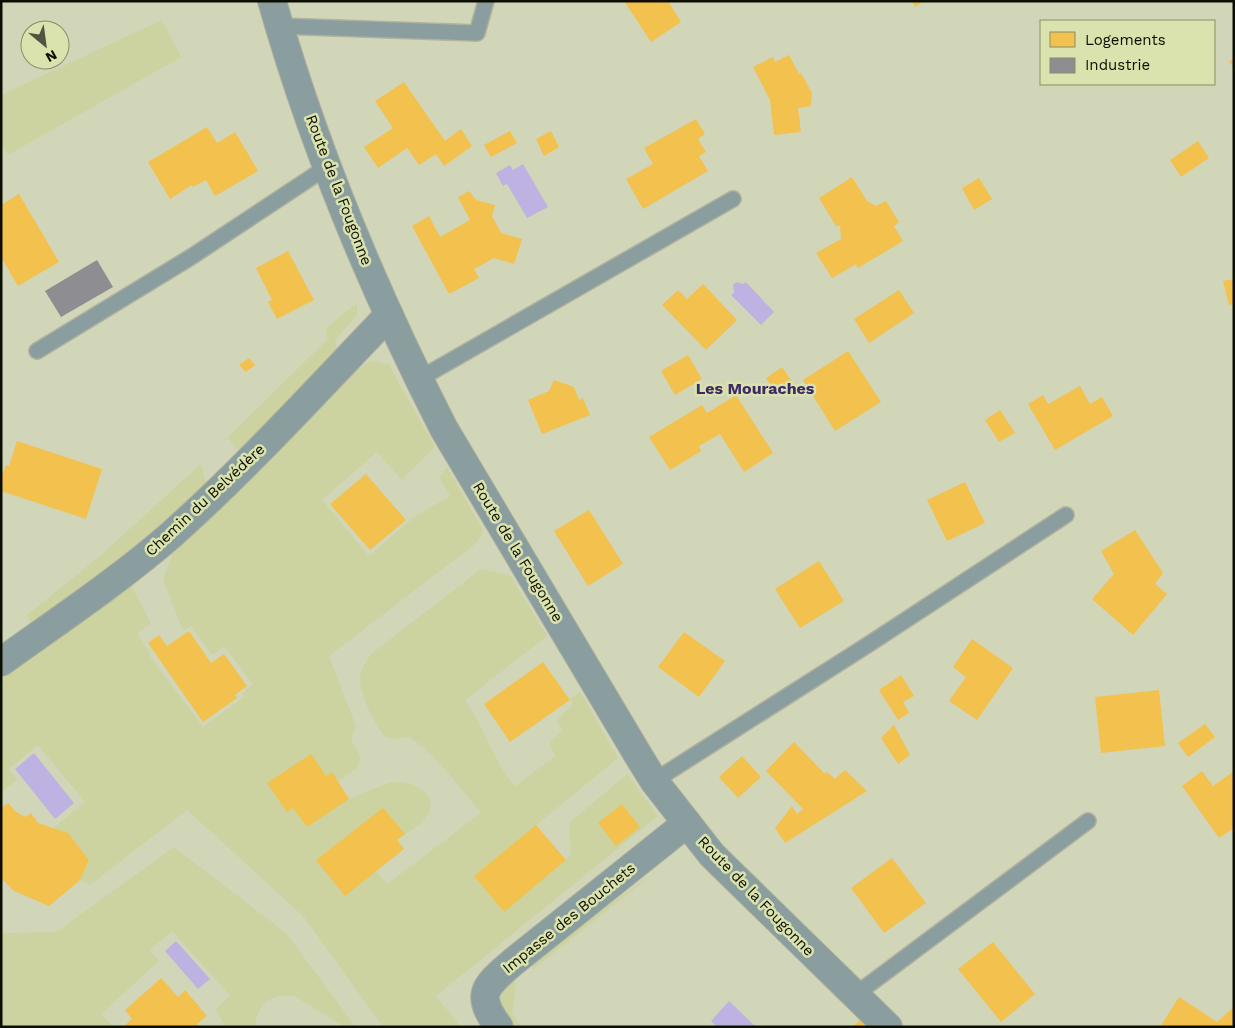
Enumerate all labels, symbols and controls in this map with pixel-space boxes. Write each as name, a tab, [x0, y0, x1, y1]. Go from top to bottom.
north arrow	[20, 20, 70, 70]
legend	[1040, 20, 1215, 85]
text: Logements	[1085, 31, 1166, 49]
text: N	[43, 47, 60, 66]
text: Industrie	[1085, 56, 1150, 74]
street label: Route de la Fougonne	[302, 112, 376, 268]
district label: Les Mouraches	[696, 379, 815, 398]
street label: Chemin du Belvédère	[142, 440, 268, 560]
street label: Route de la Fougonne	[469, 479, 567, 625]
street label: Route de la Fougonne	[694, 832, 818, 960]
street label: Impasse des Bouchets	[499, 859, 639, 977]

